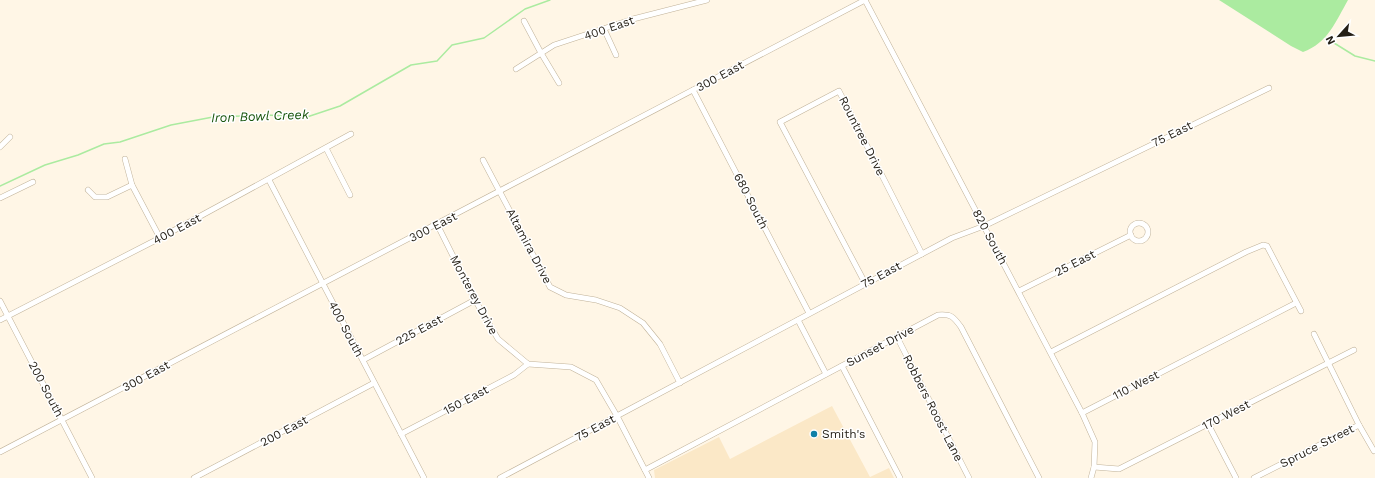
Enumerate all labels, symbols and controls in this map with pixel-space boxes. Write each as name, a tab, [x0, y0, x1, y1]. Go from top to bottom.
street label: 400 East	[582, 13, 636, 43]
north arrow	[1319, 16, 1359, 56]
text: N	[1323, 34, 1338, 47]
street label: 300 East	[694, 58, 746, 94]
street label: Rountree Drive	[836, 94, 888, 178]
water label: Iron Bowl Creek	[211, 107, 310, 125]
street label: 75 East	[1149, 118, 1195, 150]
street label: 680 South	[731, 171, 771, 231]
street label: Altamira Drive	[503, 206, 555, 286]
street label: 820 South	[970, 207, 1010, 267]
street label: 300 East	[407, 209, 459, 245]
street label: 400 East	[151, 211, 203, 247]
street label: 25 East	[1052, 247, 1098, 279]
street label: Monterey Drive	[447, 253, 501, 337]
street label: 75 East	[858, 259, 904, 291]
street label: 400 South	[325, 299, 367, 359]
street label: 225 East	[393, 312, 445, 348]
street label: Sunset Drive	[844, 322, 916, 370]
street label: Robbers Roost Lane	[900, 352, 966, 464]
street label: 300 East	[120, 358, 172, 394]
street label: 200 South	[26, 359, 66, 419]
street label: 110 West	[1111, 367, 1161, 403]
street label: 150 East	[441, 382, 491, 418]
street label: 170 West	[1200, 397, 1252, 433]
street label: 75 East	[572, 412, 618, 444]
street label: 200 East	[258, 413, 310, 449]
street label: Spruce Street	[1278, 421, 1356, 471]
place label: Smith's	[822, 427, 865, 441]
marker: Smith's	[809, 429, 819, 439]

